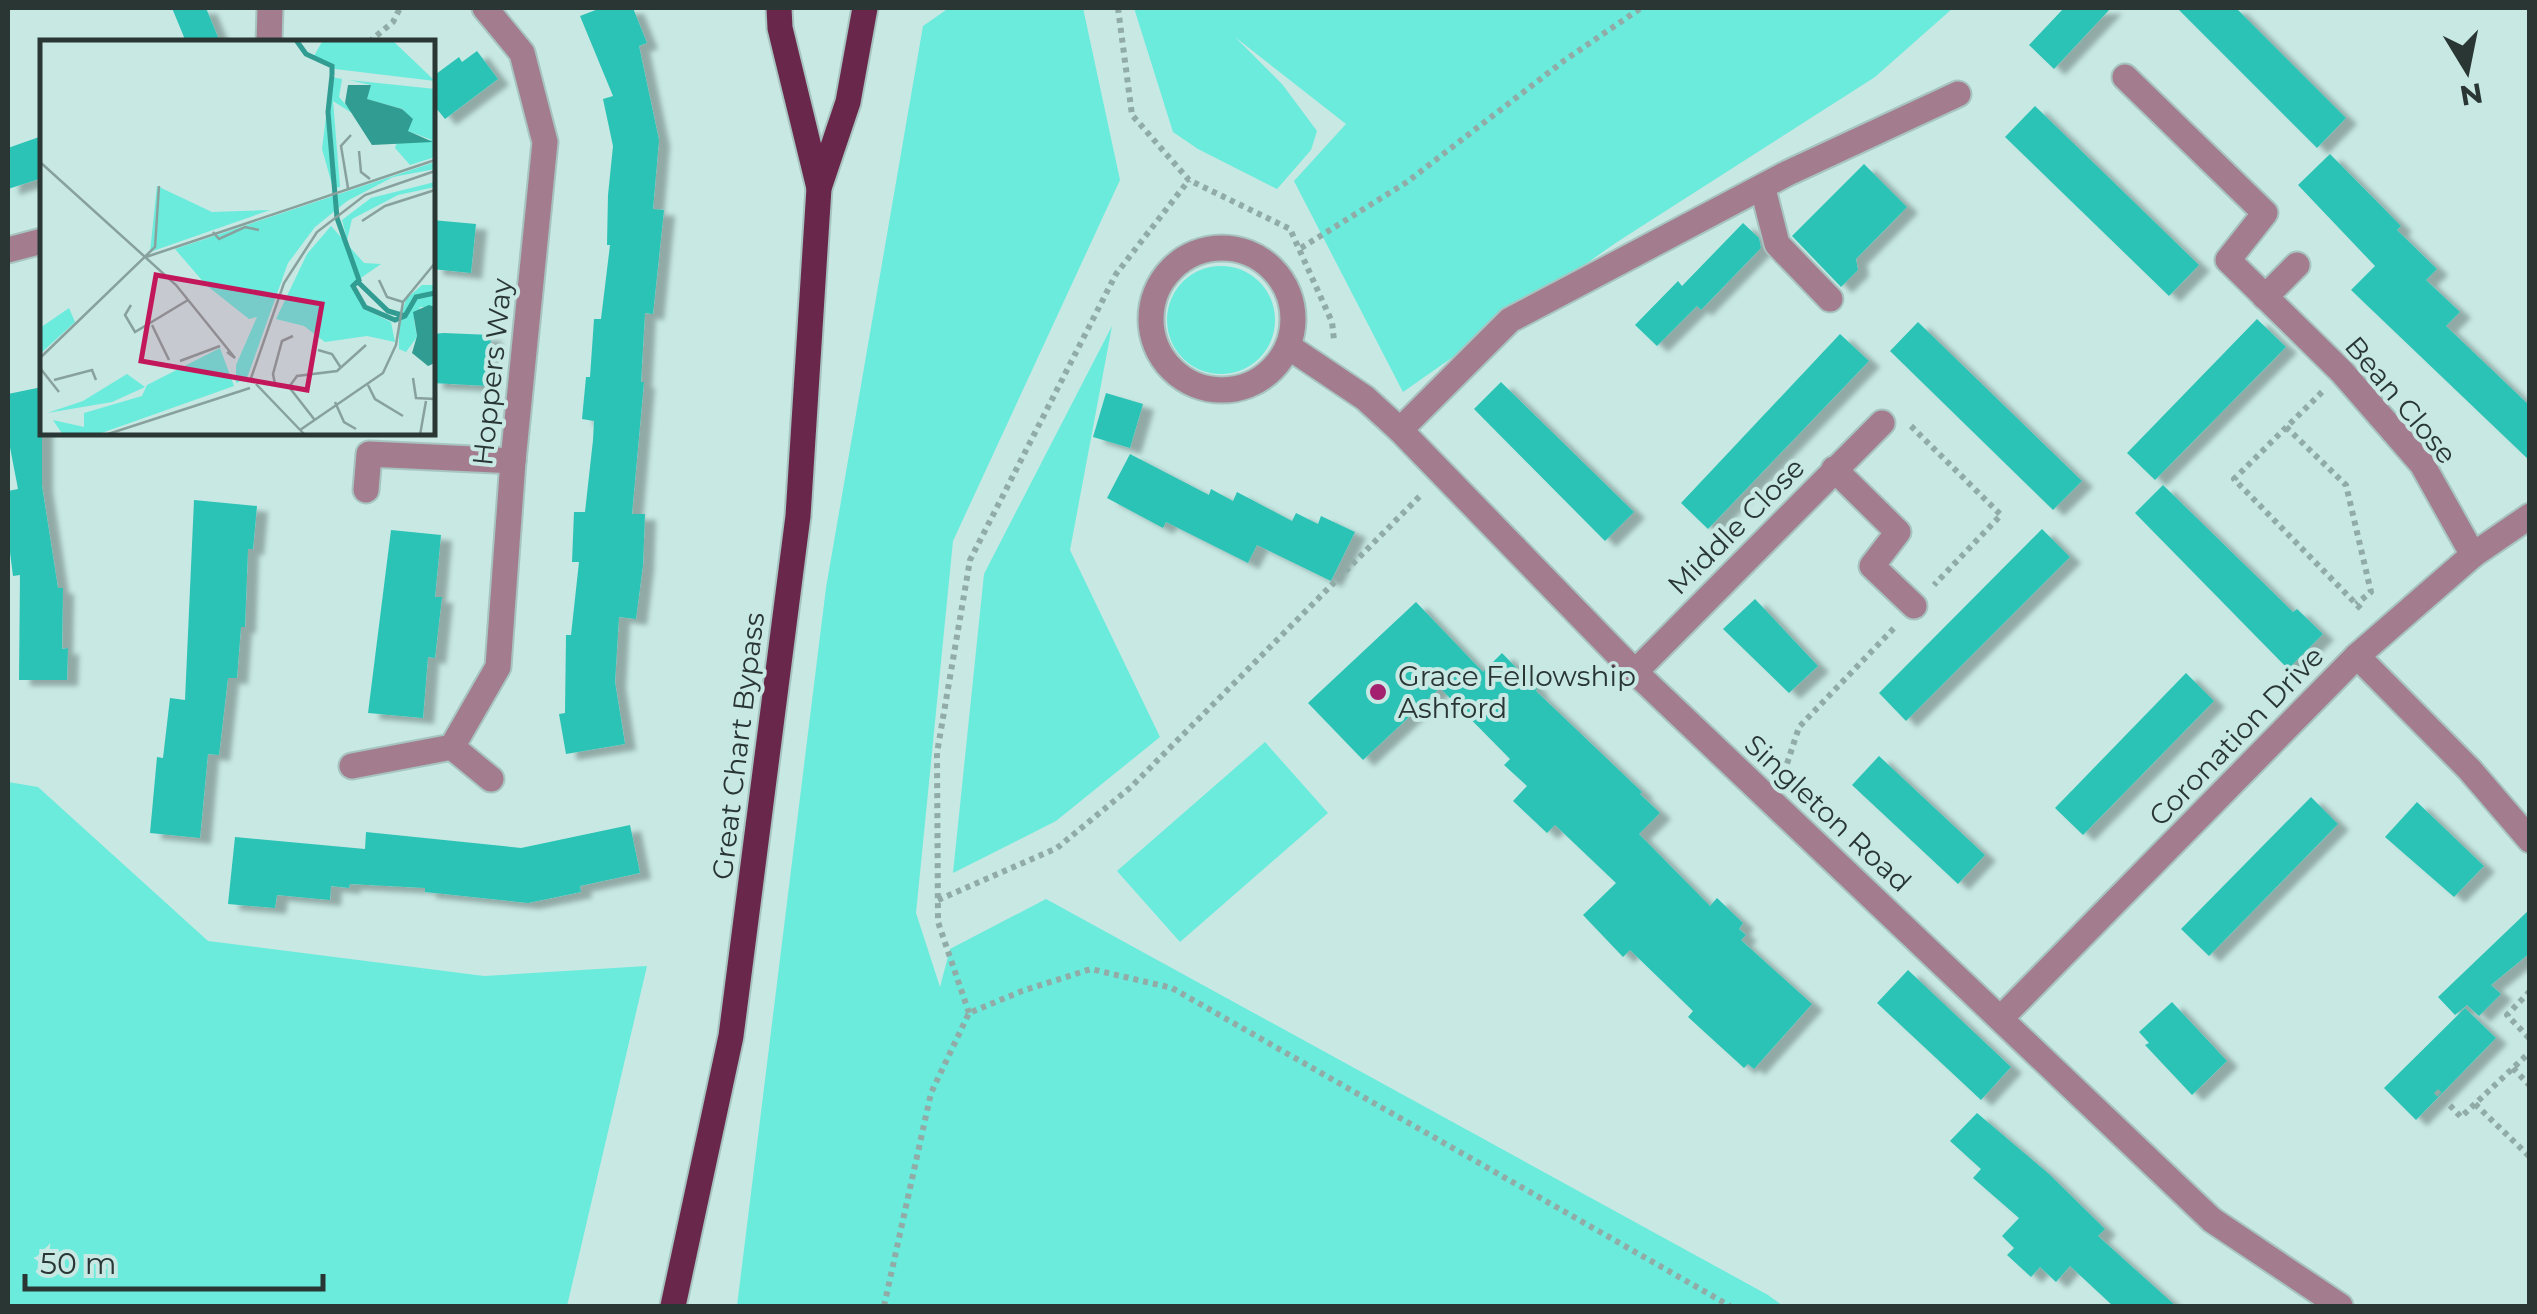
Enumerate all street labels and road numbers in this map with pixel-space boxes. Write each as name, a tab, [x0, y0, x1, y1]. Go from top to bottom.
street label: Hoppers Way	[465, 276, 519, 467]
street label: Bean Close	[2338, 329, 2464, 471]
street label: Middle Close	[1660, 450, 1812, 602]
street label: Great Chart Bypass	[705, 610, 771, 882]
street label: Coronation Drive	[2142, 639, 2330, 833]
street label: Singleton Road	[1738, 727, 1918, 899]

